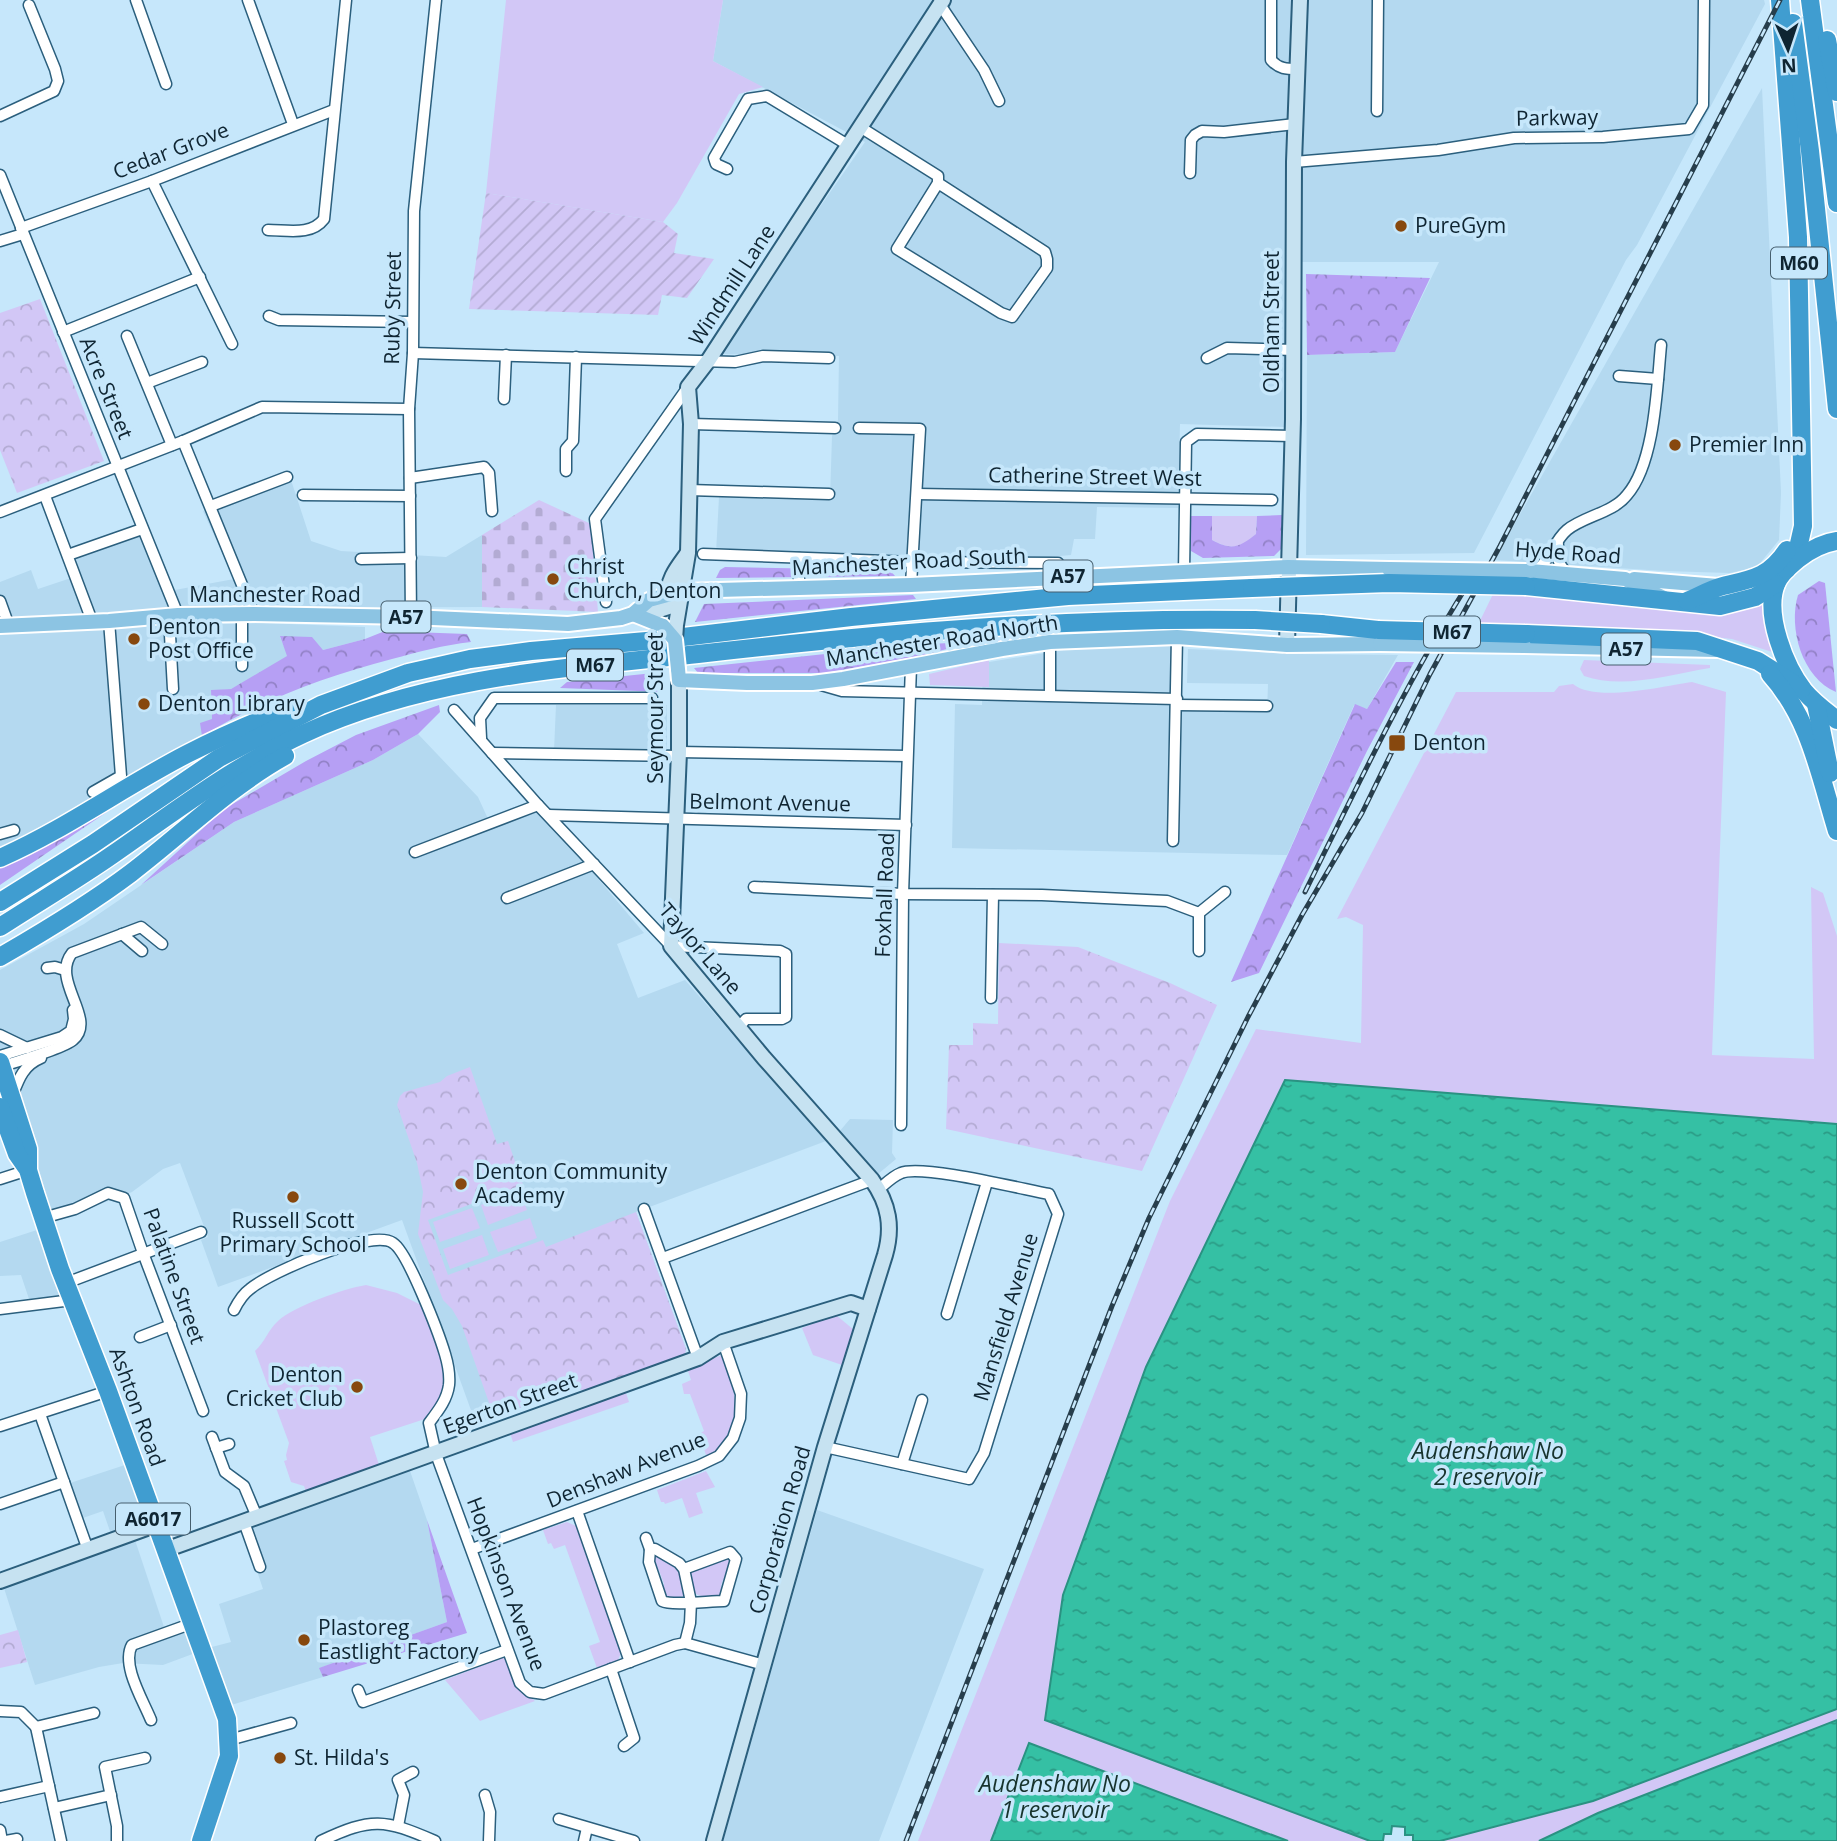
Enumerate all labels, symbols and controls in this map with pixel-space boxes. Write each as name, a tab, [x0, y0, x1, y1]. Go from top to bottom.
north arrow	[1753, 14, 1823, 84]
text: N	[1780, 53, 1797, 79]
street label: Parkway	[1516, 102, 1599, 132]
street label: Cedar Grove	[109, 115, 233, 185]
place label: PureGym	[1415, 211, 1506, 239]
marker: PureGym	[1393, 218, 1409, 234]
street label: Windmill Lane	[682, 219, 781, 350]
road number: M60	[1771, 247, 1827, 278]
street label: Ruby Street	[377, 251, 407, 365]
street label: Oldham Street	[1257, 251, 1285, 393]
street label: Acre Street	[74, 332, 140, 443]
place label: Premier Inn	[1689, 430, 1804, 458]
marker: Premier Inn	[1667, 437, 1683, 453]
street label: Catherine Street West	[988, 460, 1202, 492]
street label: Hyde Road	[1514, 534, 1622, 570]
street label: Manchester Road South	[791, 541, 1027, 581]
place label: Christ Church, Denton	[567, 552, 721, 604]
road number: A57	[1044, 561, 1092, 592]
marker: Christ Church, Denton	[545, 571, 561, 587]
street label: Manchester Road	[189, 580, 361, 608]
road number: A57	[382, 602, 430, 632]
street label: Manchester Road North	[824, 608, 1060, 672]
place label: Denton Post Office	[148, 612, 254, 664]
road number: M67	[1424, 617, 1480, 648]
marker: Denton Post Office	[126, 631, 142, 647]
street label: Seymour Street	[641, 632, 669, 784]
road number: A57	[1602, 634, 1650, 664]
road number: M67	[567, 650, 623, 680]
place label: Denton Library	[158, 689, 305, 717]
marker: Denton Library	[136, 696, 152, 712]
place label: Denton	[1413, 728, 1486, 756]
marker: Denton	[1387, 733, 1407, 753]
street label: Belmont Avenue	[689, 787, 851, 817]
street label: Foxhall Road	[868, 832, 900, 958]
street label: Taylor Lane	[653, 897, 748, 1000]
place label: Denton Community Academy	[475, 1157, 668, 1209]
marker: Denton Community Academy	[453, 1176, 469, 1192]
marker: Russell Scott Primary School	[285, 1189, 301, 1205]
street label: Palatine Street	[137, 1204, 213, 1348]
place label: Russell Scott Primary School	[219, 1206, 367, 1258]
street label: Mansfield Avenue	[966, 1229, 1044, 1404]
street label: Ashton Road	[103, 1343, 172, 1470]
place label: Denton Cricket Club	[226, 1360, 343, 1412]
street label: Egerton Street	[439, 1366, 580, 1440]
marker: Denton Cricket Club	[349, 1379, 365, 1395]
street label: Denshaw Avenue	[542, 1424, 709, 1514]
water label: Audenshaw No 2 reservoir	[1410, 1434, 1564, 1492]
street label: Corporation Road	[742, 1442, 816, 1617]
street label: Hopkinson Avenue	[461, 1493, 553, 1675]
road number: A6017	[116, 1504, 190, 1534]
place label: Plastoreg Eastlight Factory	[318, 1613, 479, 1665]
marker: Plastoreg Eastlight Factory	[296, 1632, 312, 1648]
place label: St. Hilda's	[294, 1743, 389, 1771]
marker: St. Hilda's	[272, 1750, 288, 1766]
water label: Audenshaw No 1 reservoir	[977, 1767, 1131, 1825]

